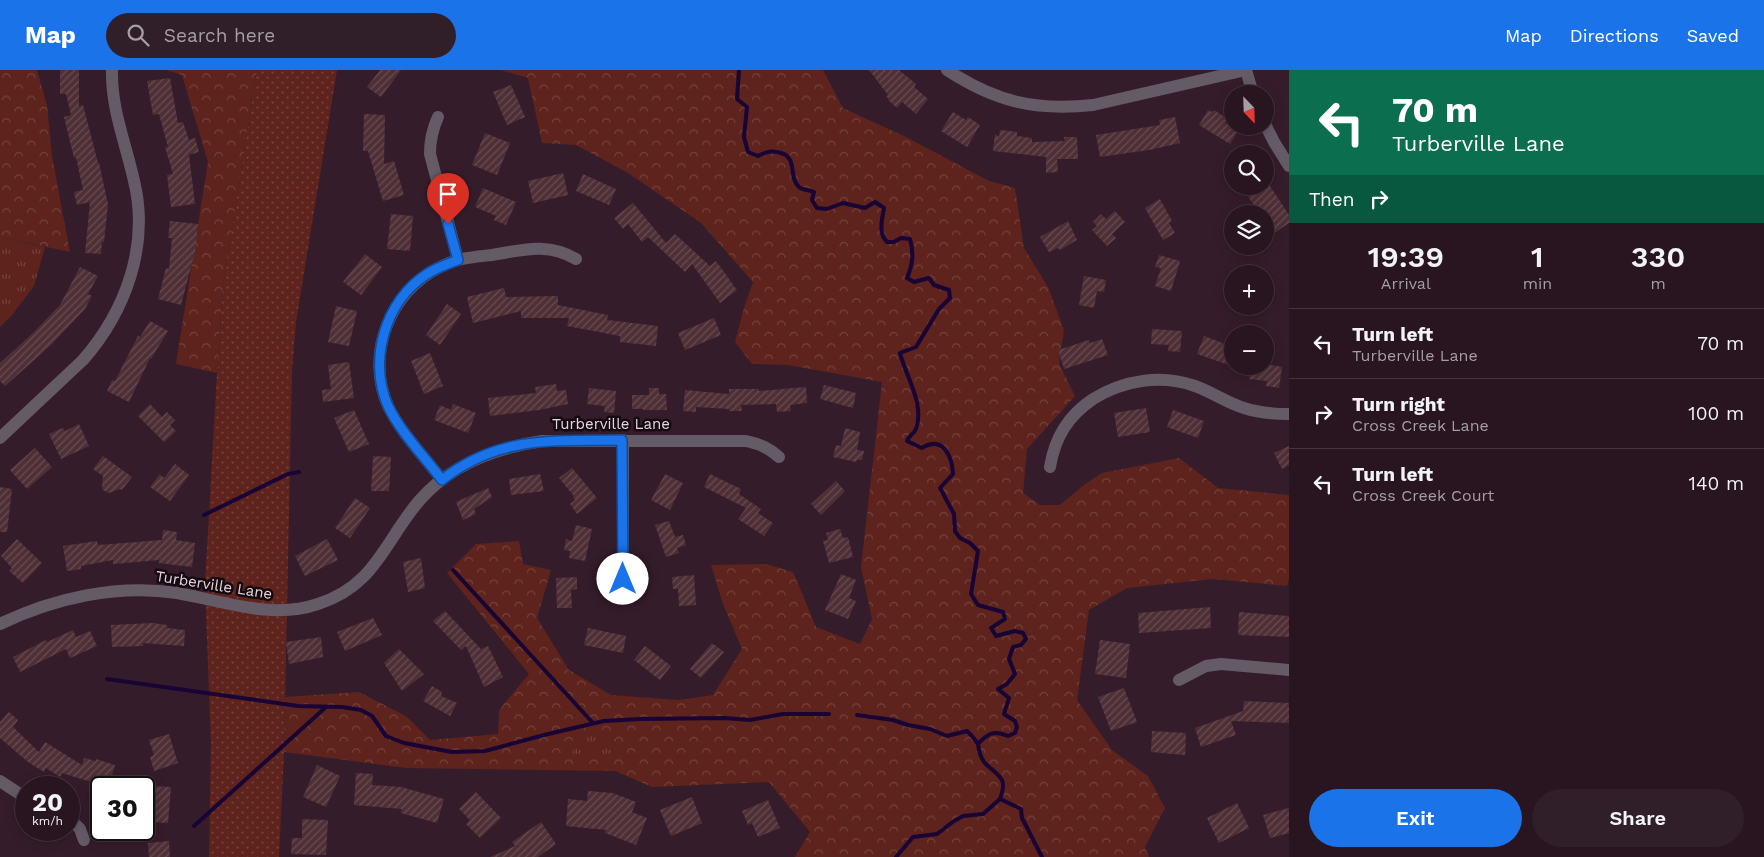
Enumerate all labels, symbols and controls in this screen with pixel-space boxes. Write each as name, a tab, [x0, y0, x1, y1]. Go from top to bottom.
search box	[106, 13, 456, 58]
text: Map	[25, 21, 76, 49]
icon: search	[124, 21, 152, 49]
text: Search here	[164, 24, 275, 47]
text: Map	[1505, 25, 1542, 46]
text: Directions	[1570, 25, 1659, 46]
text: Saved	[1687, 25, 1739, 46]
north arrow	[1224, 85, 1274, 135]
map controls	[1224, 85, 1274, 375]
text: 70 m	[1392, 89, 1478, 131]
icon: left	[1309, 90, 1374, 155]
text: Turberville Lane	[1392, 131, 1565, 156]
button: search	[1224, 145, 1274, 195]
pin	[427, 173, 469, 224]
icon: arrive	[434, 180, 462, 208]
icon: right	[1365, 185, 1393, 213]
text: Then	[1309, 188, 1355, 211]
button: layers	[1224, 205, 1274, 255]
text: 19:39	[1368, 239, 1444, 274]
text: 1	[1531, 239, 1544, 274]
text: 330	[1631, 239, 1685, 274]
button: +	[1224, 265, 1274, 315]
text: Arrival	[1381, 274, 1431, 293]
text: min	[1523, 274, 1552, 293]
text: m	[1650, 274, 1666, 293]
text: Turn left	[1352, 323, 1433, 346]
button: −	[1224, 325, 1274, 375]
icon: left	[1309, 330, 1337, 358]
text: 70 m	[1697, 332, 1744, 355]
text: Turberville Lane	[1352, 346, 1478, 365]
text: Turn right	[1352, 393, 1445, 416]
icon: right	[1309, 400, 1337, 428]
text: 100 m	[1688, 402, 1744, 425]
street label: Turberville Lane	[552, 415, 670, 433]
text: Cross Creek Lane	[1352, 416, 1489, 435]
text: Turn left	[1352, 463, 1433, 486]
icon: left	[1309, 470, 1337, 498]
text: 140 m	[1689, 472, 1744, 495]
text: Cross Creek Court	[1352, 486, 1494, 505]
position arrow	[596, 552, 648, 604]
street label: Turberville Lane	[154, 567, 274, 603]
speed limit sign: 30	[90, 776, 155, 841]
text: 20	[32, 788, 63, 817]
button: Exit	[1309, 789, 1522, 847]
button: Share	[1532, 789, 1744, 847]
text: km/h	[32, 814, 63, 828]

